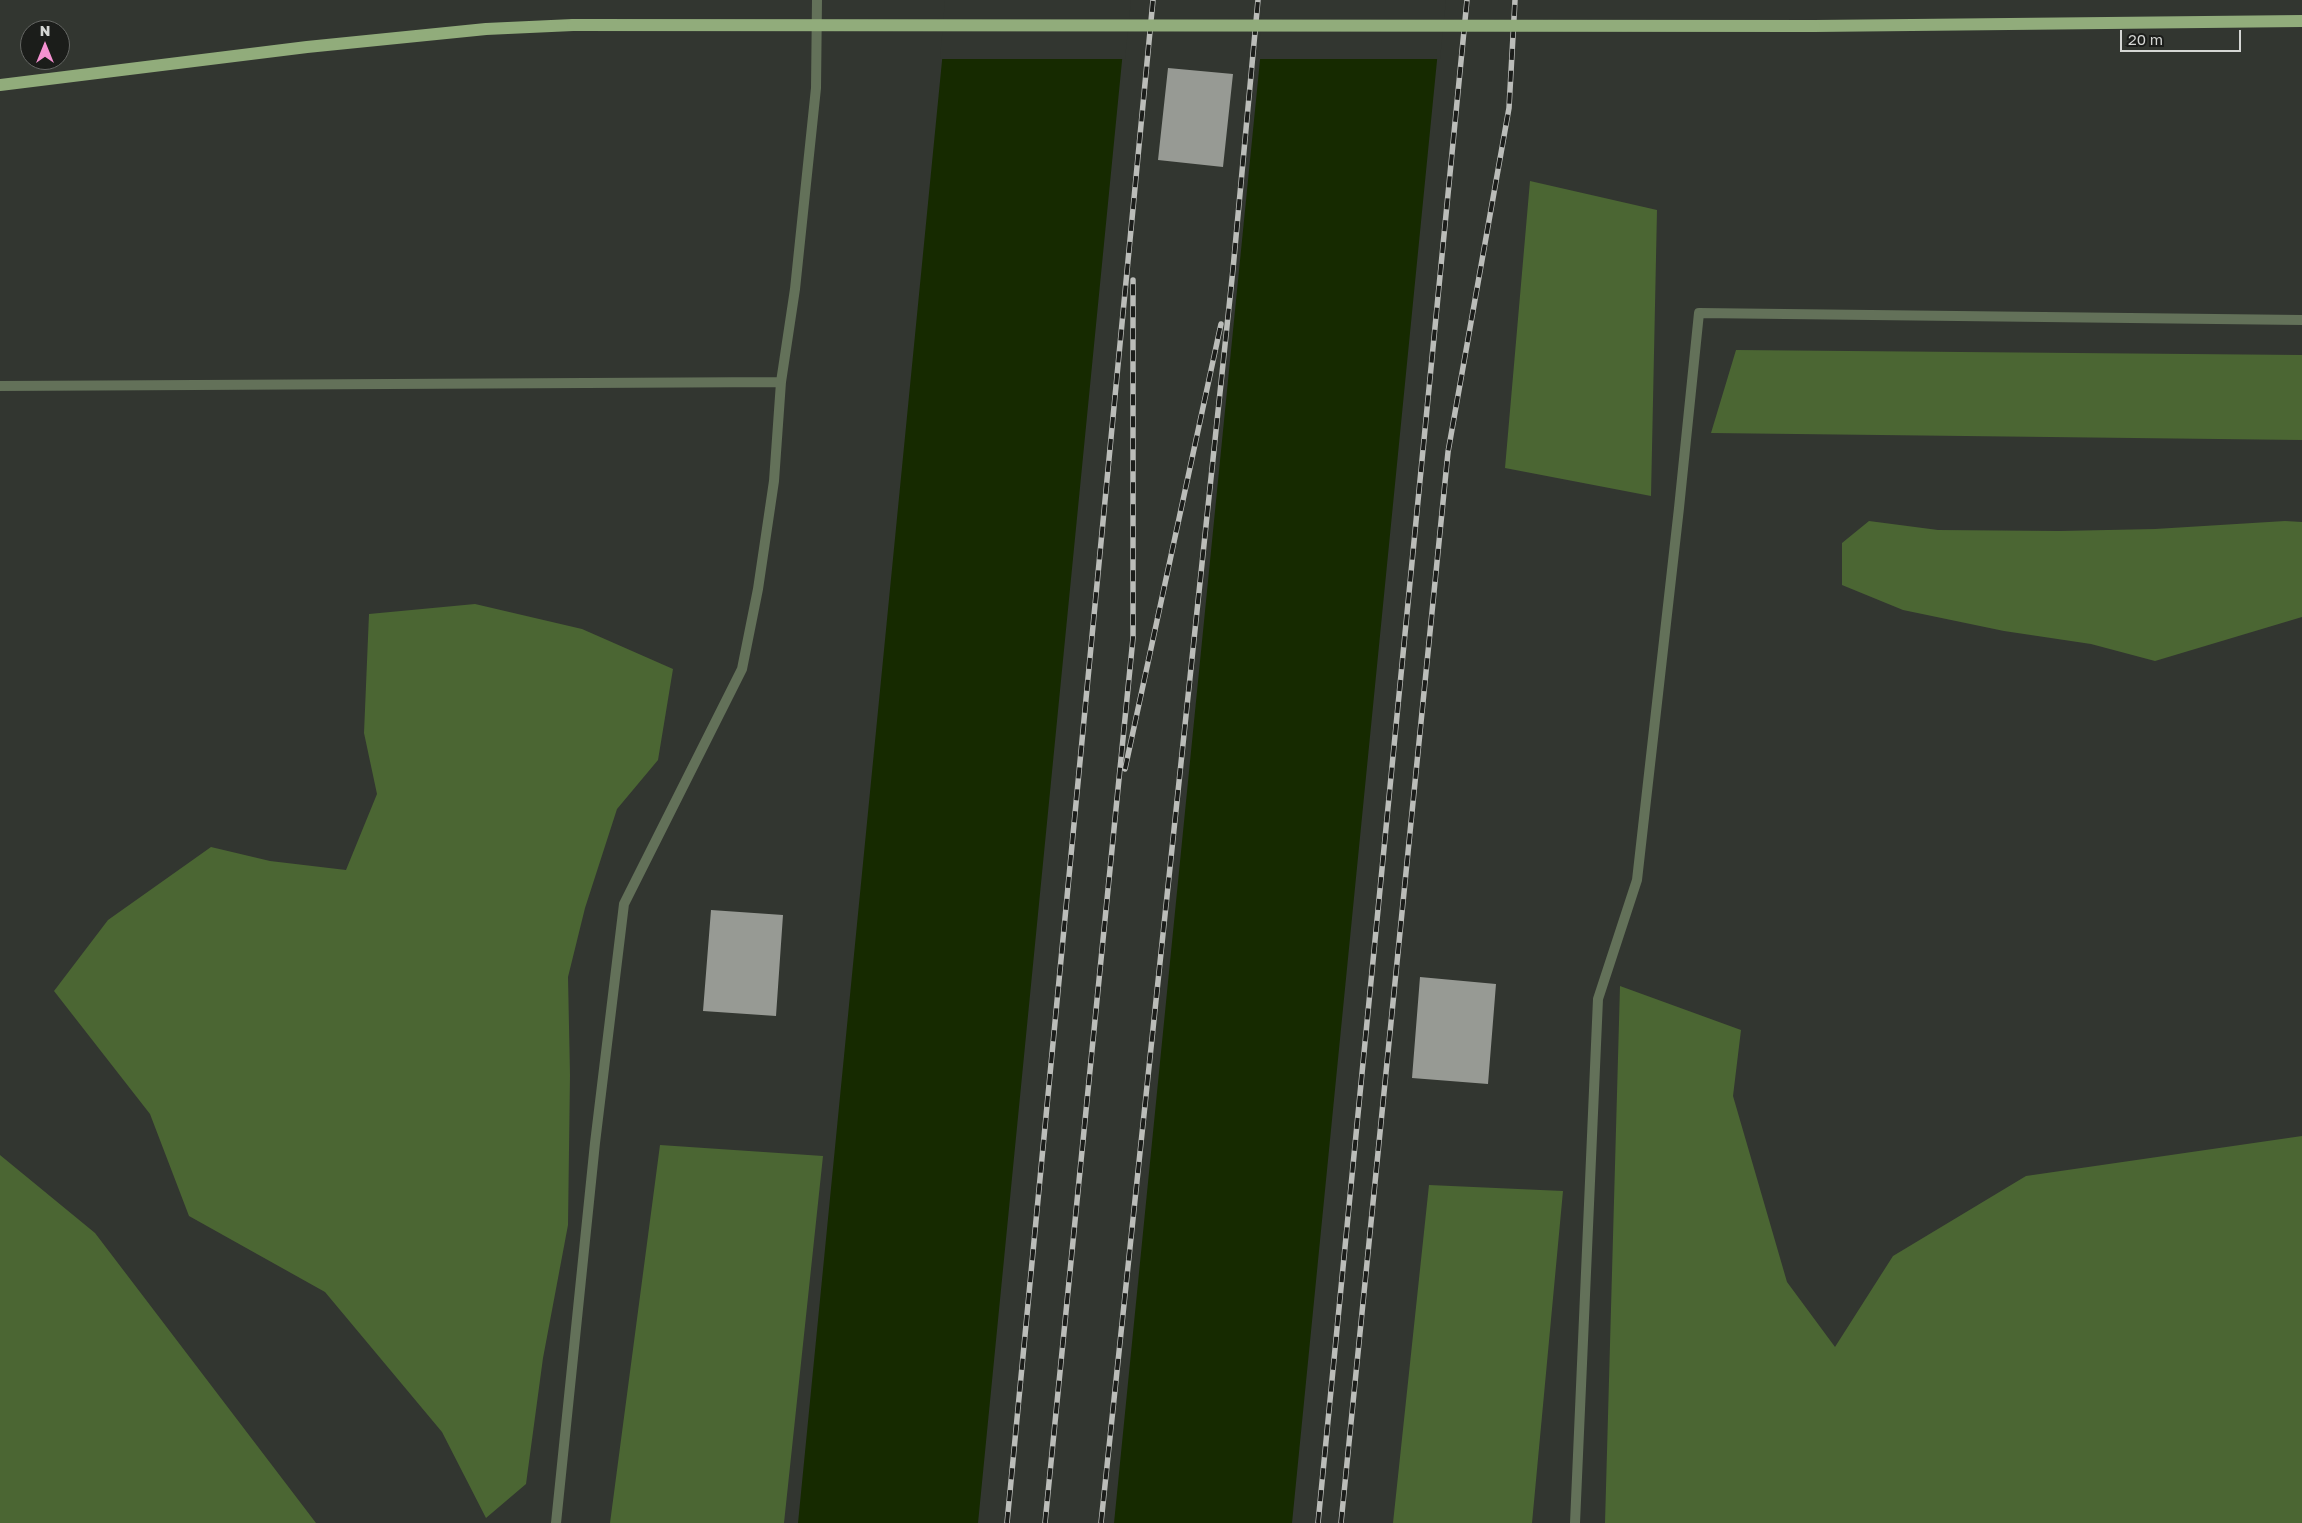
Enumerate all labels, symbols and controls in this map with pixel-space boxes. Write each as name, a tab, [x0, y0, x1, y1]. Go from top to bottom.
north arrow	[20, 20, 70, 70]
scale bar	[2122, 20, 2243, 52]
text: N	[40, 22, 50, 39]
text: 20 m	[2128, 30, 2163, 48]

